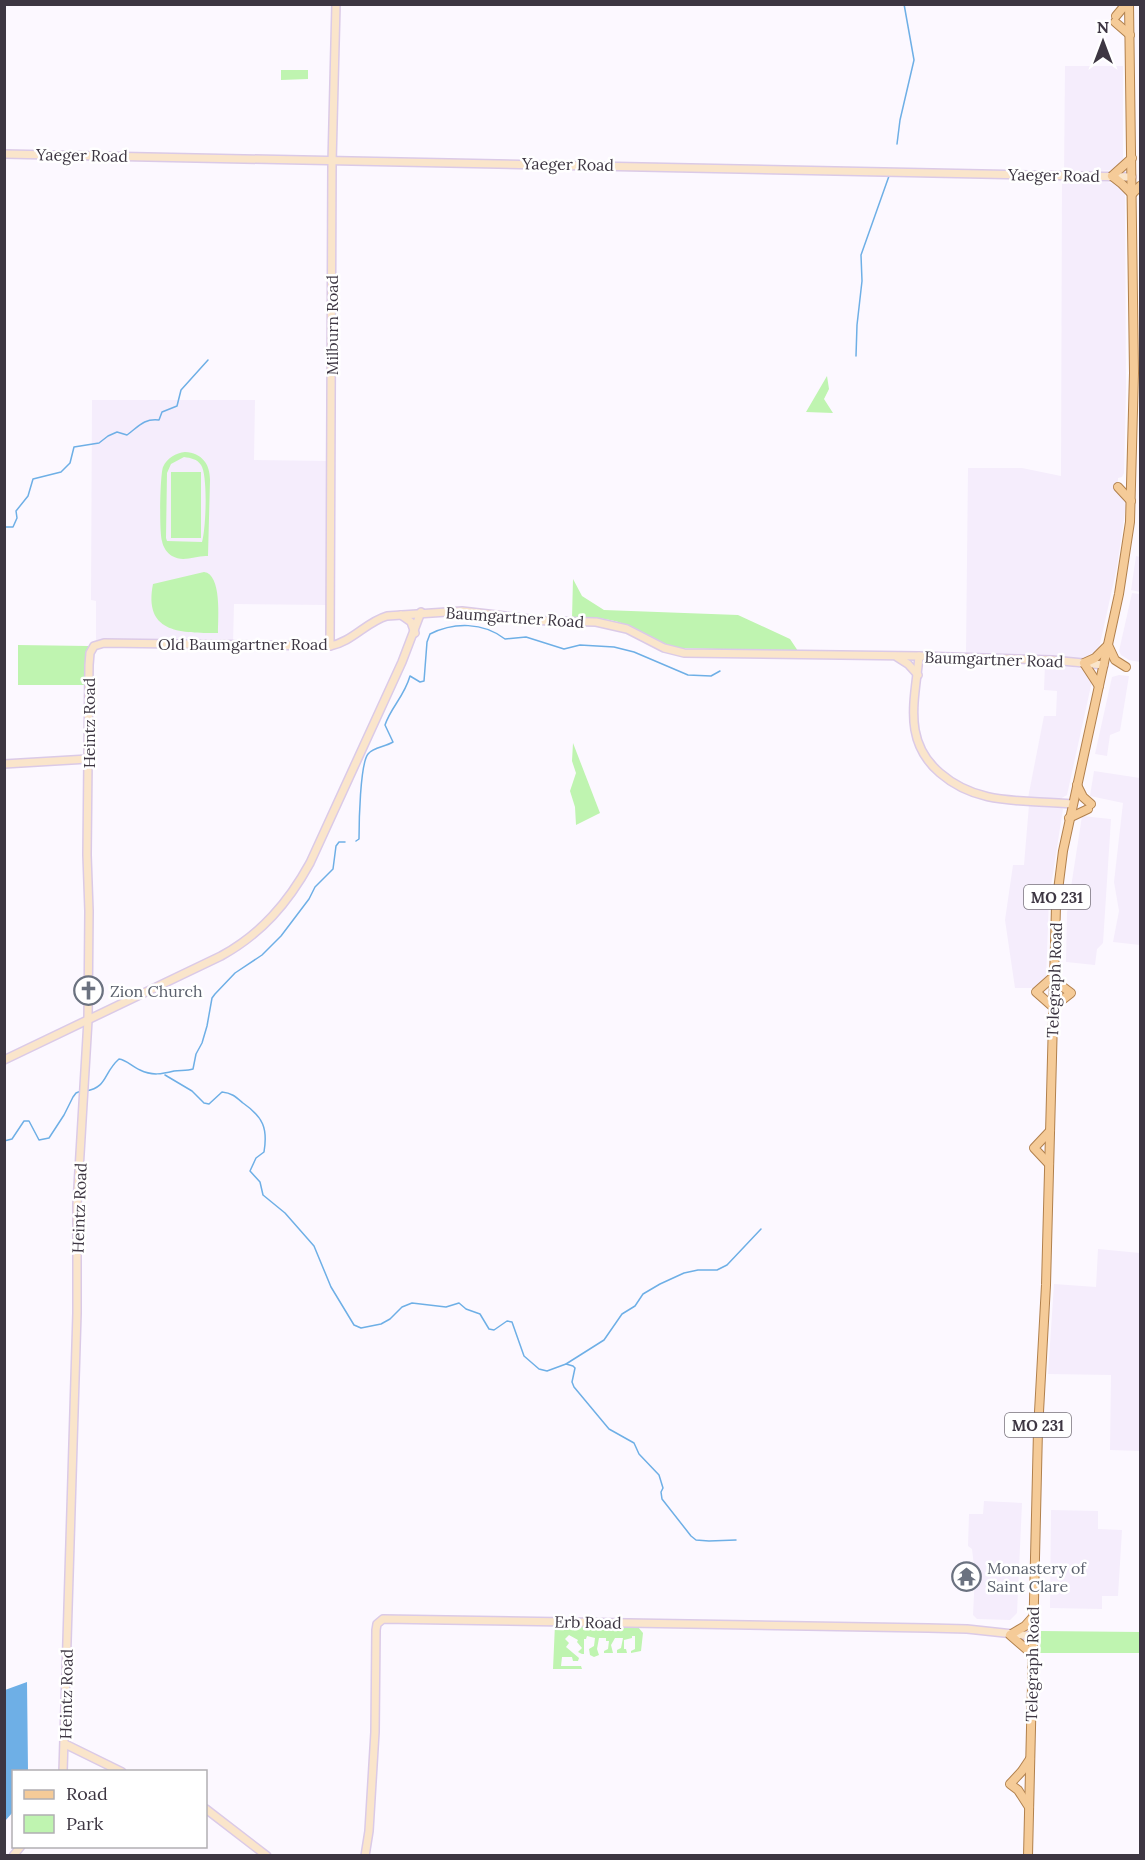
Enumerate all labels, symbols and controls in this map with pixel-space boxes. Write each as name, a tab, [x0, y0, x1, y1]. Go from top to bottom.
north arrow	[1073, 12, 1133, 72]
text: N	[1097, 17, 1109, 37]
street label: Yaeger Road	[35, 144, 129, 166]
street label: Yaeger Road	[521, 153, 615, 175]
street label: Yaeger Road	[1007, 164, 1101, 186]
street label: Milburn Road	[322, 274, 342, 375]
street label: Baumgartner Road	[445, 602, 585, 632]
street label: Old Baumgartner Road	[158, 634, 328, 654]
street label: Baumgartner Road	[924, 647, 1064, 671]
street label: Heintz Road	[79, 677, 99, 768]
road number: MO 231	[1024, 885, 1090, 909]
street label: Telegraph Road	[1042, 921, 1066, 1038]
church icon: Zion Church	[73, 975, 105, 1007]
place label: Zion Church	[110, 981, 203, 1001]
street label: Heintz Road	[67, 1162, 91, 1254]
road number: MO 231	[1005, 1413, 1071, 1437]
place label: Monastery of Saint Clare	[987, 1558, 1087, 1596]
temple icon: Monastery of Saint Clare	[950, 1561, 982, 1593]
street label: Telegraph Road	[1021, 1606, 1043, 1722]
street label: Erb Road	[554, 1611, 622, 1633]
street label: Heintz Road	[55, 1648, 77, 1739]
legend	[12, 1770, 207, 1848]
text: Road	[66, 1782, 108, 1805]
text: Park	[66, 1812, 104, 1835]

